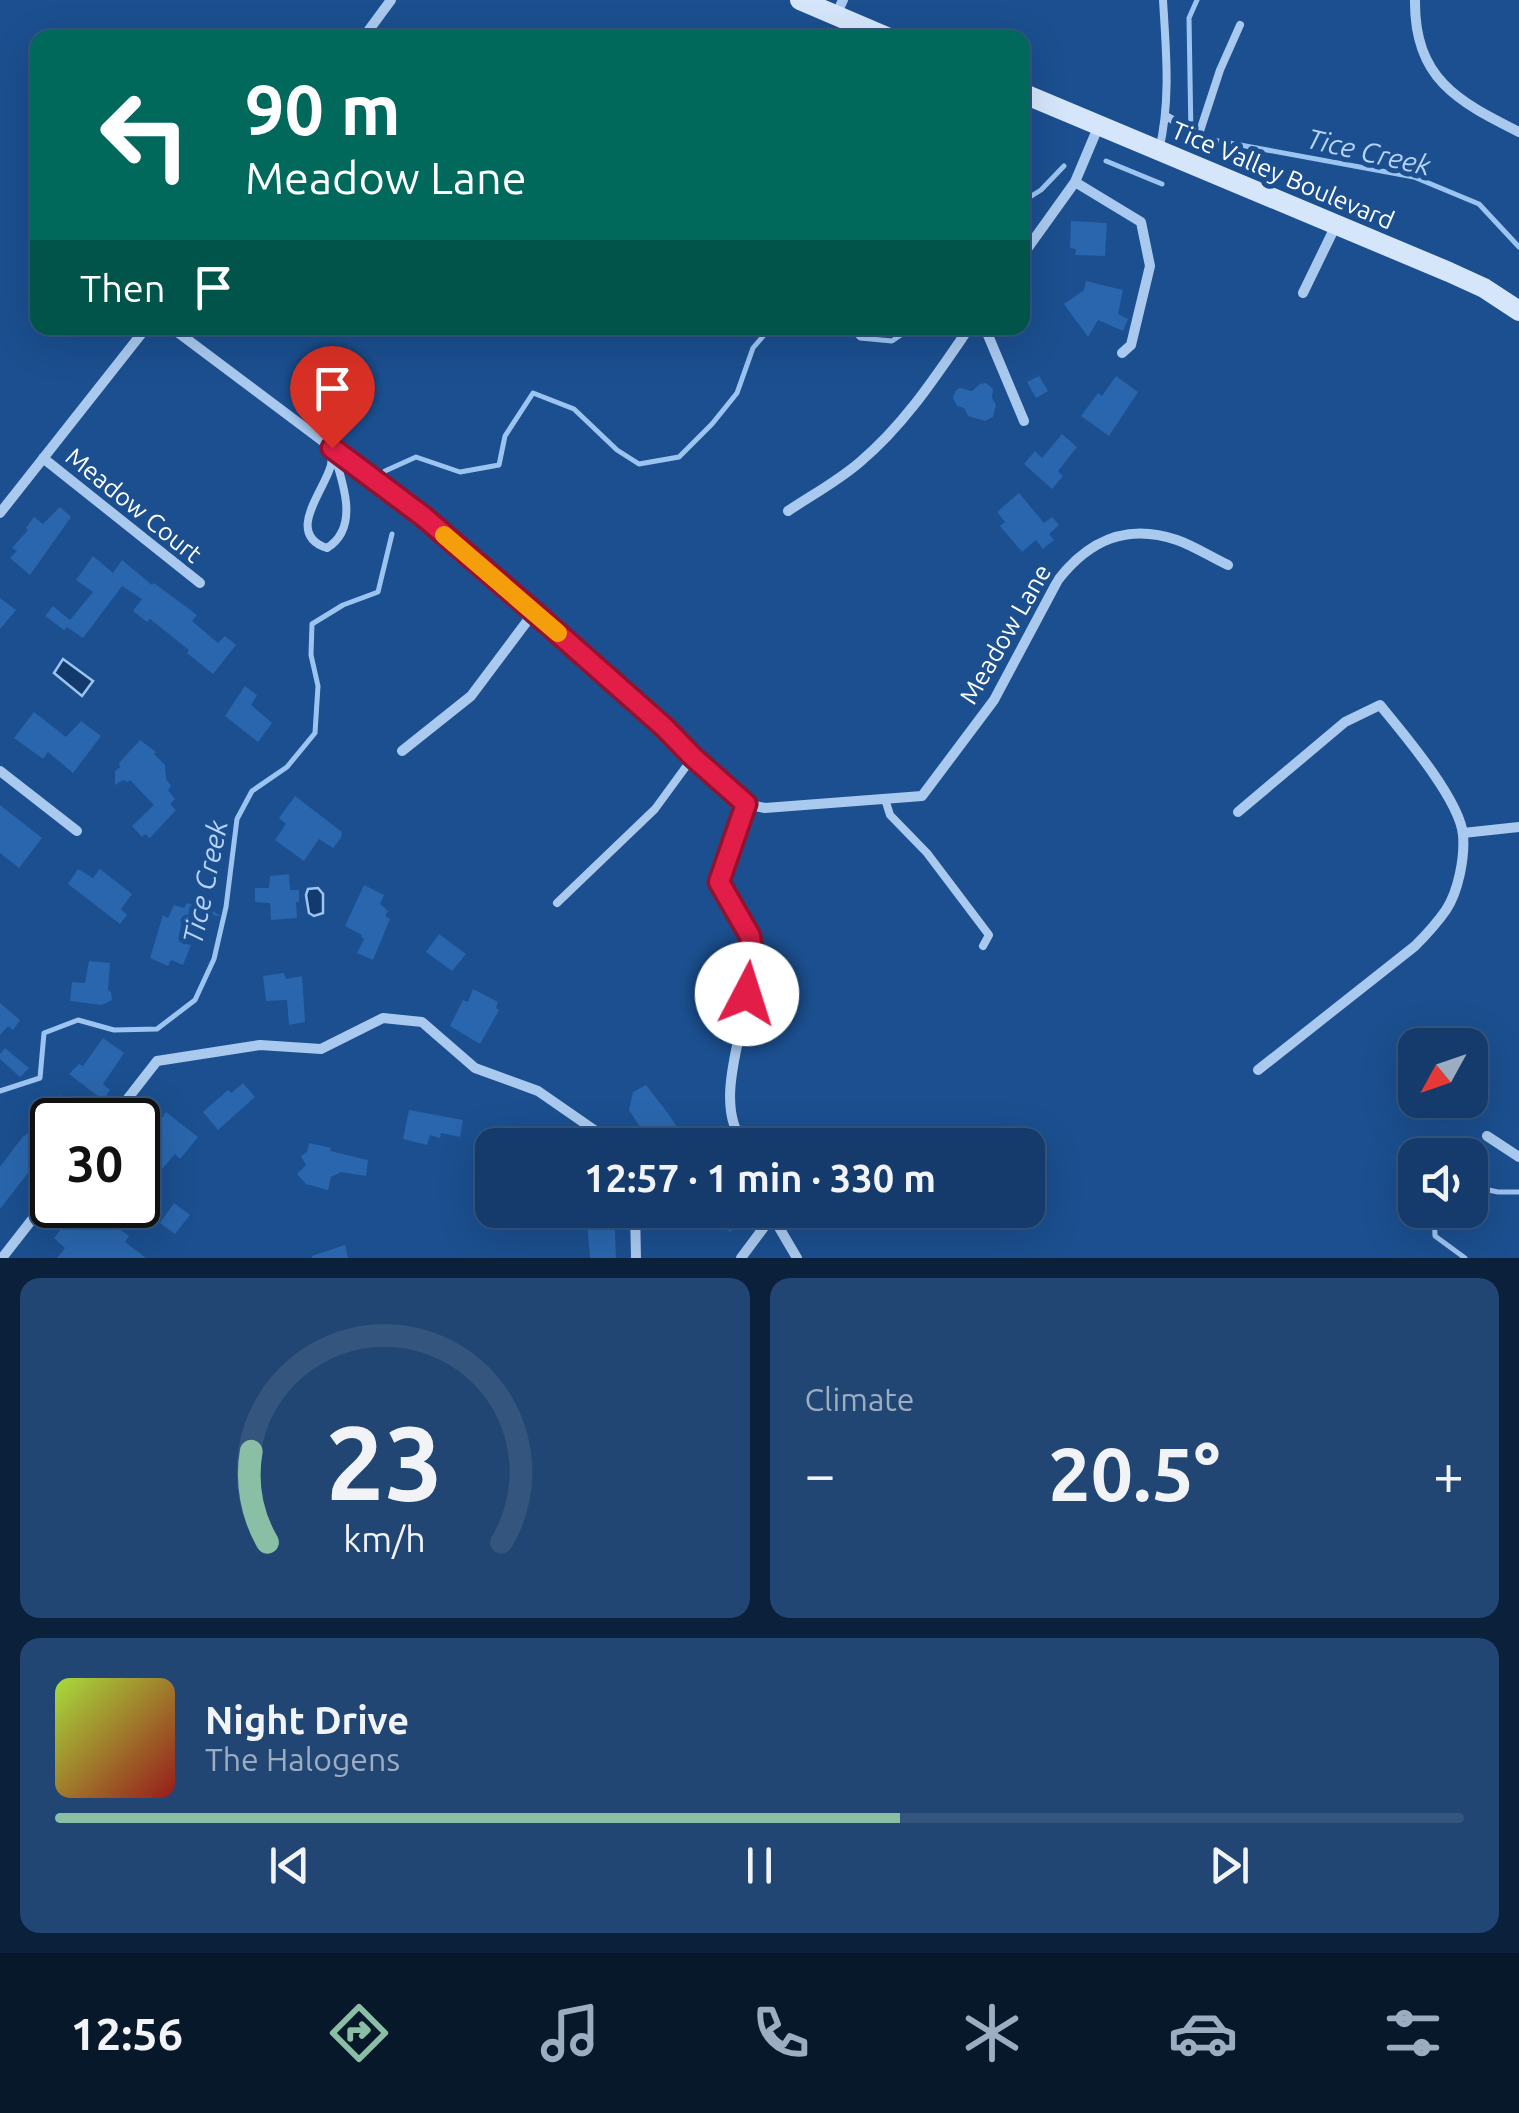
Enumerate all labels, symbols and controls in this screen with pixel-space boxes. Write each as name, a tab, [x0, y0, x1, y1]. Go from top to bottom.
icon: left	[80, 70, 210, 200]
text: 90 m	[245, 70, 401, 148]
street label: Tice Valley Boulevard	[1168, 115, 1398, 235]
water label: Tice Creek	[1304, 122, 1435, 181]
text: Meadow Lane	[245, 152, 527, 203]
icon: arrive	[186, 260, 241, 315]
text: Then	[80, 267, 166, 309]
pin	[290, 346, 375, 449]
icon: arrive	[305, 361, 360, 416]
street label: Meadow Court	[61, 442, 208, 568]
street label: Meadow Lane	[954, 559, 1056, 709]
water label: Tice Creek	[176, 816, 233, 947]
position arrow	[695, 942, 799, 1046]
north arrow	[1398, 1028, 1488, 1118]
map controls	[1398, 1028, 1488, 1228]
speed limit sign: 30	[30, 1098, 160, 1228]
button: sound	[1398, 1138, 1488, 1228]
text: 12:57 · 1 min · 330 m	[584, 1157, 936, 1199]
text: Climate	[805, 1381, 915, 1417]
text: 23	[326, 1403, 443, 1520]
text: 20.5°	[1048, 1431, 1220, 1515]
text: −	[805, 1443, 836, 1504]
text: +	[1433, 1443, 1464, 1504]
text: km/h	[343, 1519, 426, 1559]
text: Night Drive	[205, 1699, 409, 1741]
text: The Halogens	[205, 1741, 400, 1777]
icon: previous	[262, 1838, 317, 1893]
icon: pause	[732, 1838, 787, 1893]
icon: next	[1202, 1838, 1257, 1893]
icon: directions	[324, 1998, 394, 2068]
icon: music	[535, 1998, 605, 2068]
icon: phone	[746, 1998, 816, 2068]
icon: climate	[957, 1998, 1027, 2068]
icon: car	[1168, 1998, 1238, 2068]
icon: filters	[1378, 1998, 1448, 2068]
text: 12:56	[70, 2008, 183, 2059]

